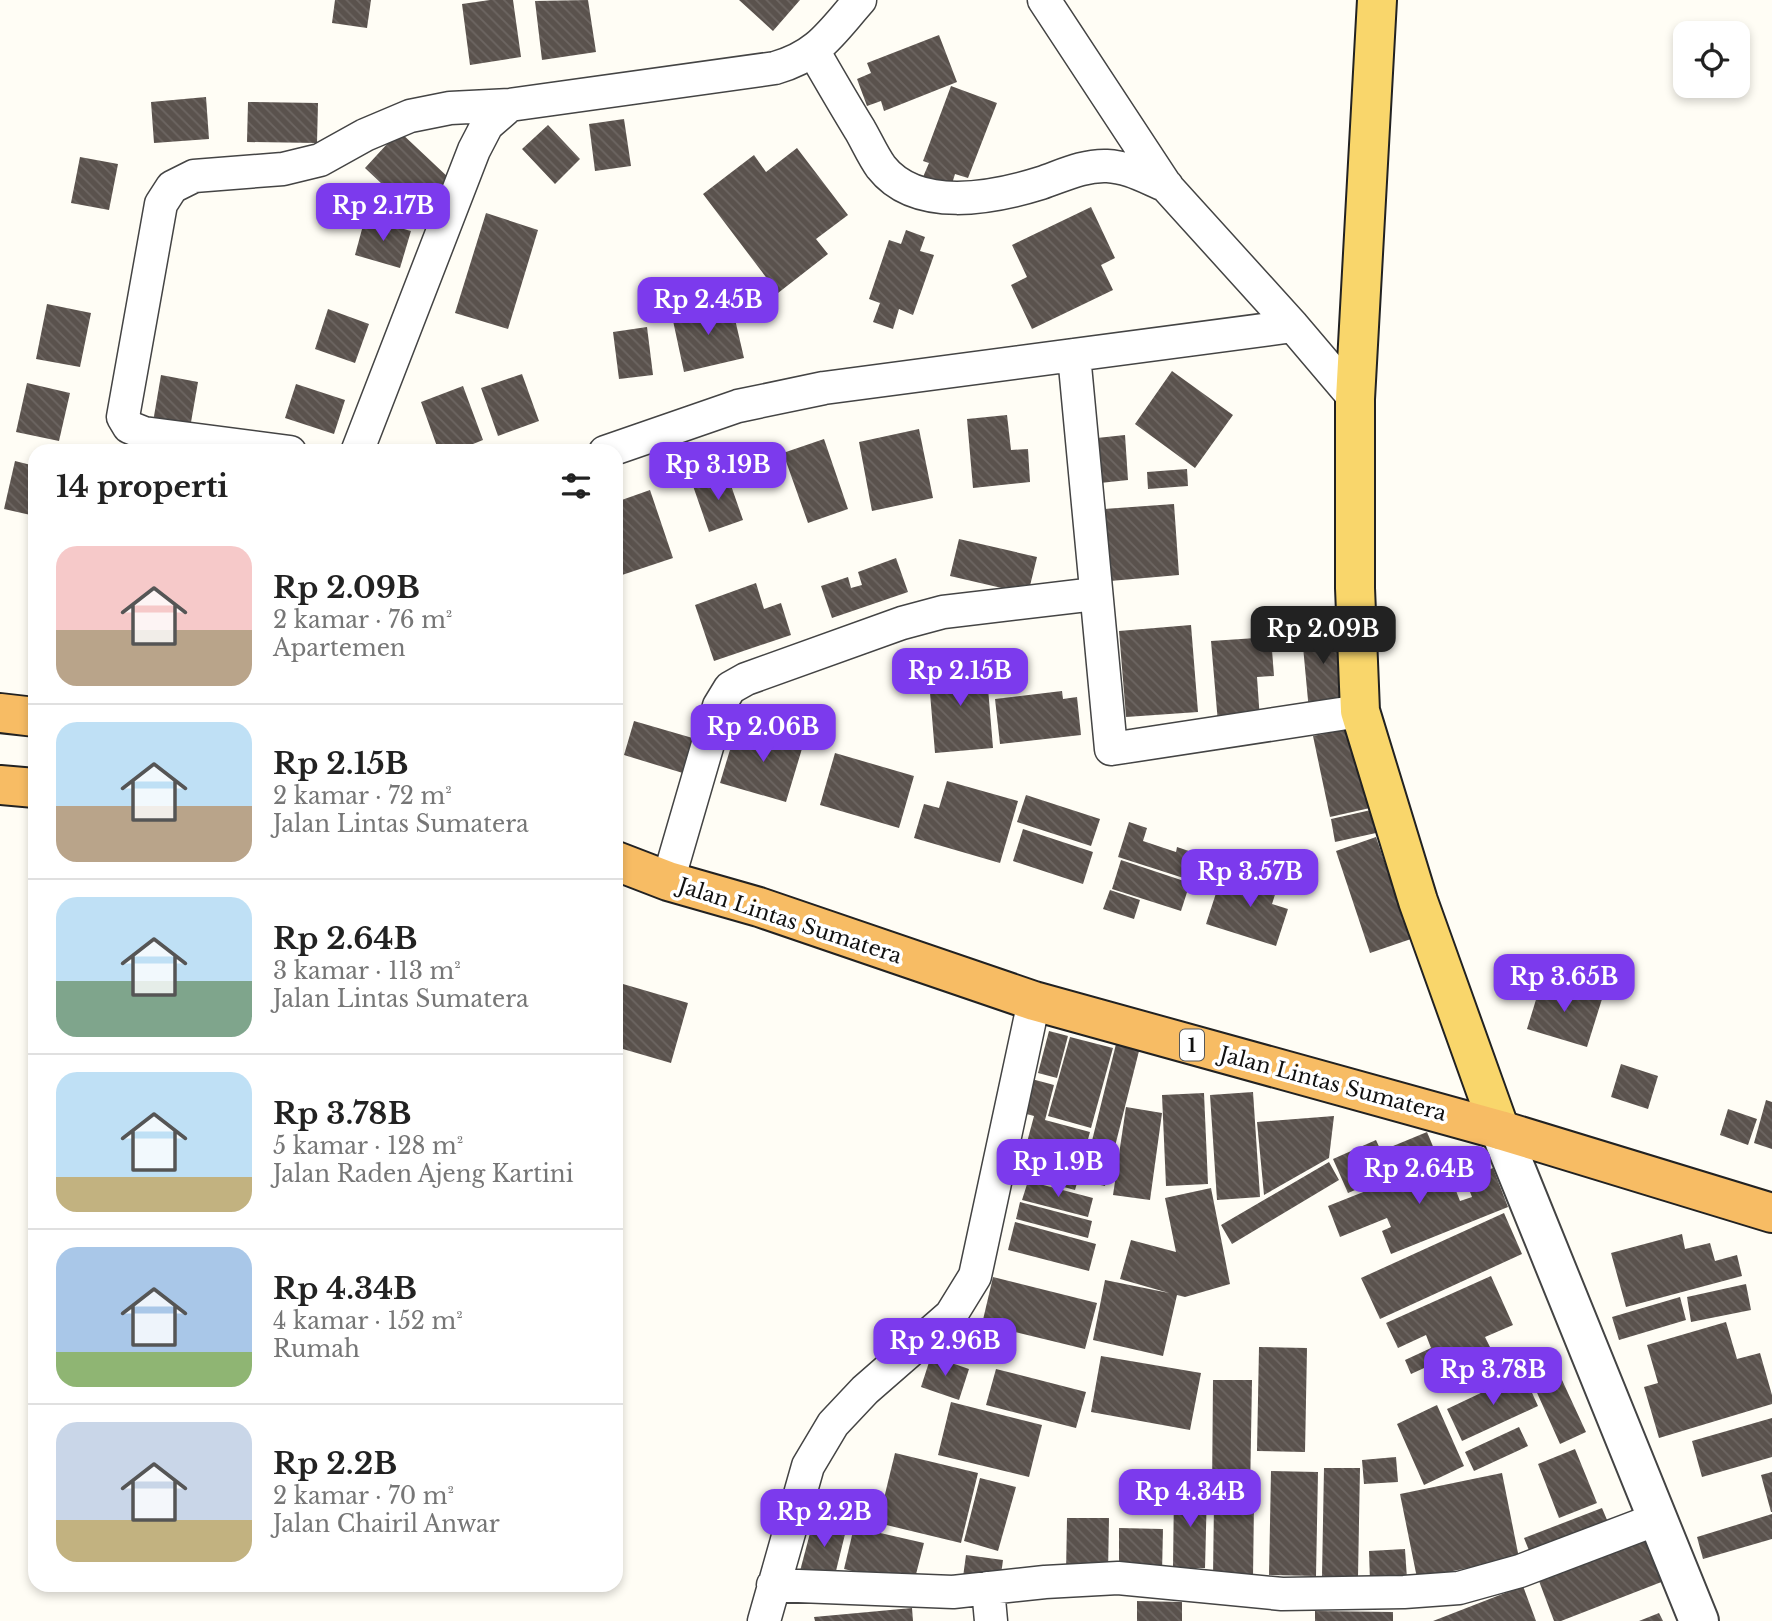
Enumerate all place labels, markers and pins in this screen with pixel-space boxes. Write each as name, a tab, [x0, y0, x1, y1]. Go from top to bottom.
pin: Rp 2.17B	[311, 184, 455, 243]
pin: Rp 2.45B	[636, 278, 780, 337]
pin: Rp 3.19B	[646, 442, 790, 502]
pin: Rp 2.09B	[1251, 606, 1395, 666]
pin: Rp 2.15B	[888, 648, 1032, 708]
pin: Rp 2.06B	[691, 704, 835, 764]
pin: Rp 3.57B	[1178, 850, 1322, 909]
pin: Rp 3.65B	[1492, 954, 1636, 1014]
pin: Rp 1.9B	[993, 1140, 1123, 1199]
pin: Rp 2.64B	[1347, 1146, 1491, 1206]
pin: Rp 2.96B	[873, 1318, 1017, 1378]
pin: Rp 3.78B	[1421, 1348, 1565, 1407]
pin: Rp 4.34B	[1118, 1470, 1262, 1529]
pin: Rp 2.2B	[759, 1490, 889, 1549]

